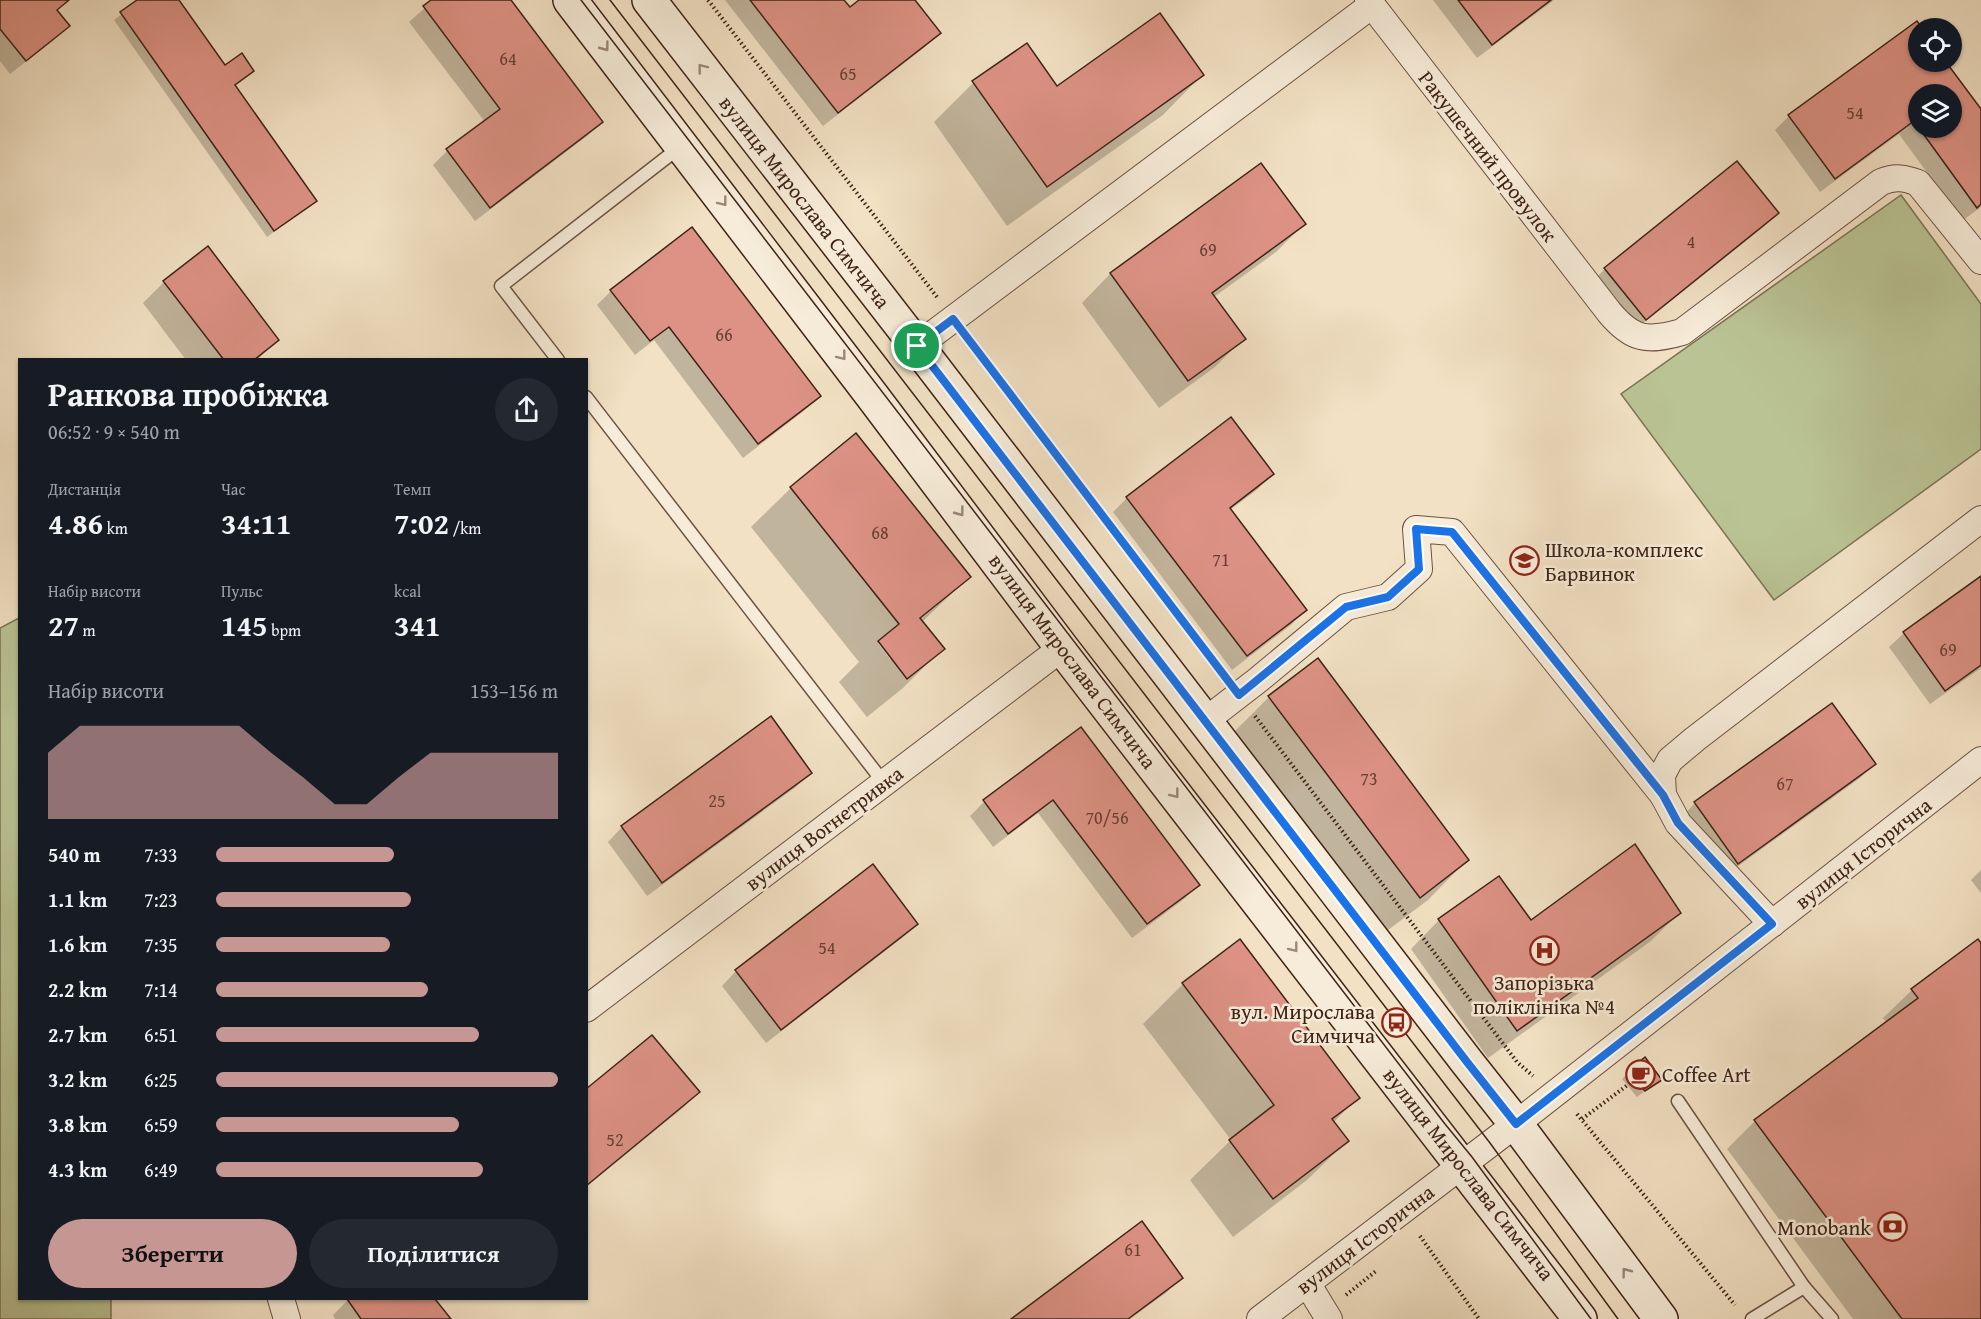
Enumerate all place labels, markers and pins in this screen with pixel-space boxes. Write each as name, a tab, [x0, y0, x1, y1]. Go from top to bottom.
pin	[891, 320, 942, 371]
place label: Школа-комплекс Барвинок	[1545, 534, 1703, 589]
school or university icon: Школа-комплекс Барвинок	[1508, 545, 1540, 577]
hospital icon: Запорізька поліклініка №4	[1528, 935, 1560, 967]
place label: Запорізька поліклініка №4	[1473, 967, 1615, 1022]
place label: вул. Мирослава Симчича	[1231, 996, 1375, 1051]
bus stop icon: вул. Мирослава Симчича	[1380, 1007, 1412, 1039]
cafe icon: Coffee Art	[1625, 1058, 1657, 1090]
place label: Coffee Art	[1662, 1059, 1751, 1090]
bank icon: Monobank	[1876, 1211, 1908, 1243]
place label: Monobank	[1777, 1212, 1871, 1243]

